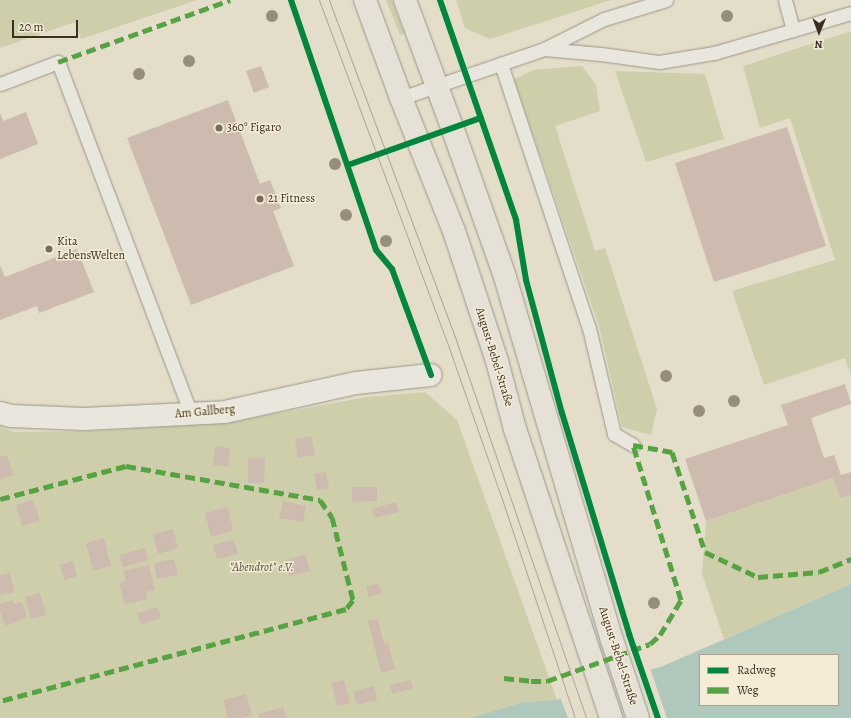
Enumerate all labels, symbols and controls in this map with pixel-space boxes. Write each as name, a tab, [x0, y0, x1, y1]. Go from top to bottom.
scale bar	[14, 12, 80, 38]
north arrow	[799, 12, 839, 52]
text: 20 m	[19, 19, 43, 35]
text: N	[815, 37, 823, 52]
place label: 360° Figaro	[227, 121, 281, 135]
marker: 360° Figaro	[214, 123, 224, 133]
place label: 21 Fitness	[268, 192, 315, 206]
marker: 21 Fitness	[255, 194, 265, 204]
place label: Kita LebensWelten	[57, 235, 125, 263]
marker: Kita LebensWelten	[44, 244, 54, 254]
street label: August-Bebel-Straße	[472, 306, 516, 408]
street label: Am Gallberg	[174, 402, 236, 422]
park label: "Abendrot" e.V.	[230, 561, 294, 575]
street label: August-Bebel-Straße	[595, 605, 641, 707]
legend	[699, 654, 839, 706]
text: Radweg	[737, 662, 776, 678]
text: Weg	[737, 682, 759, 698]

